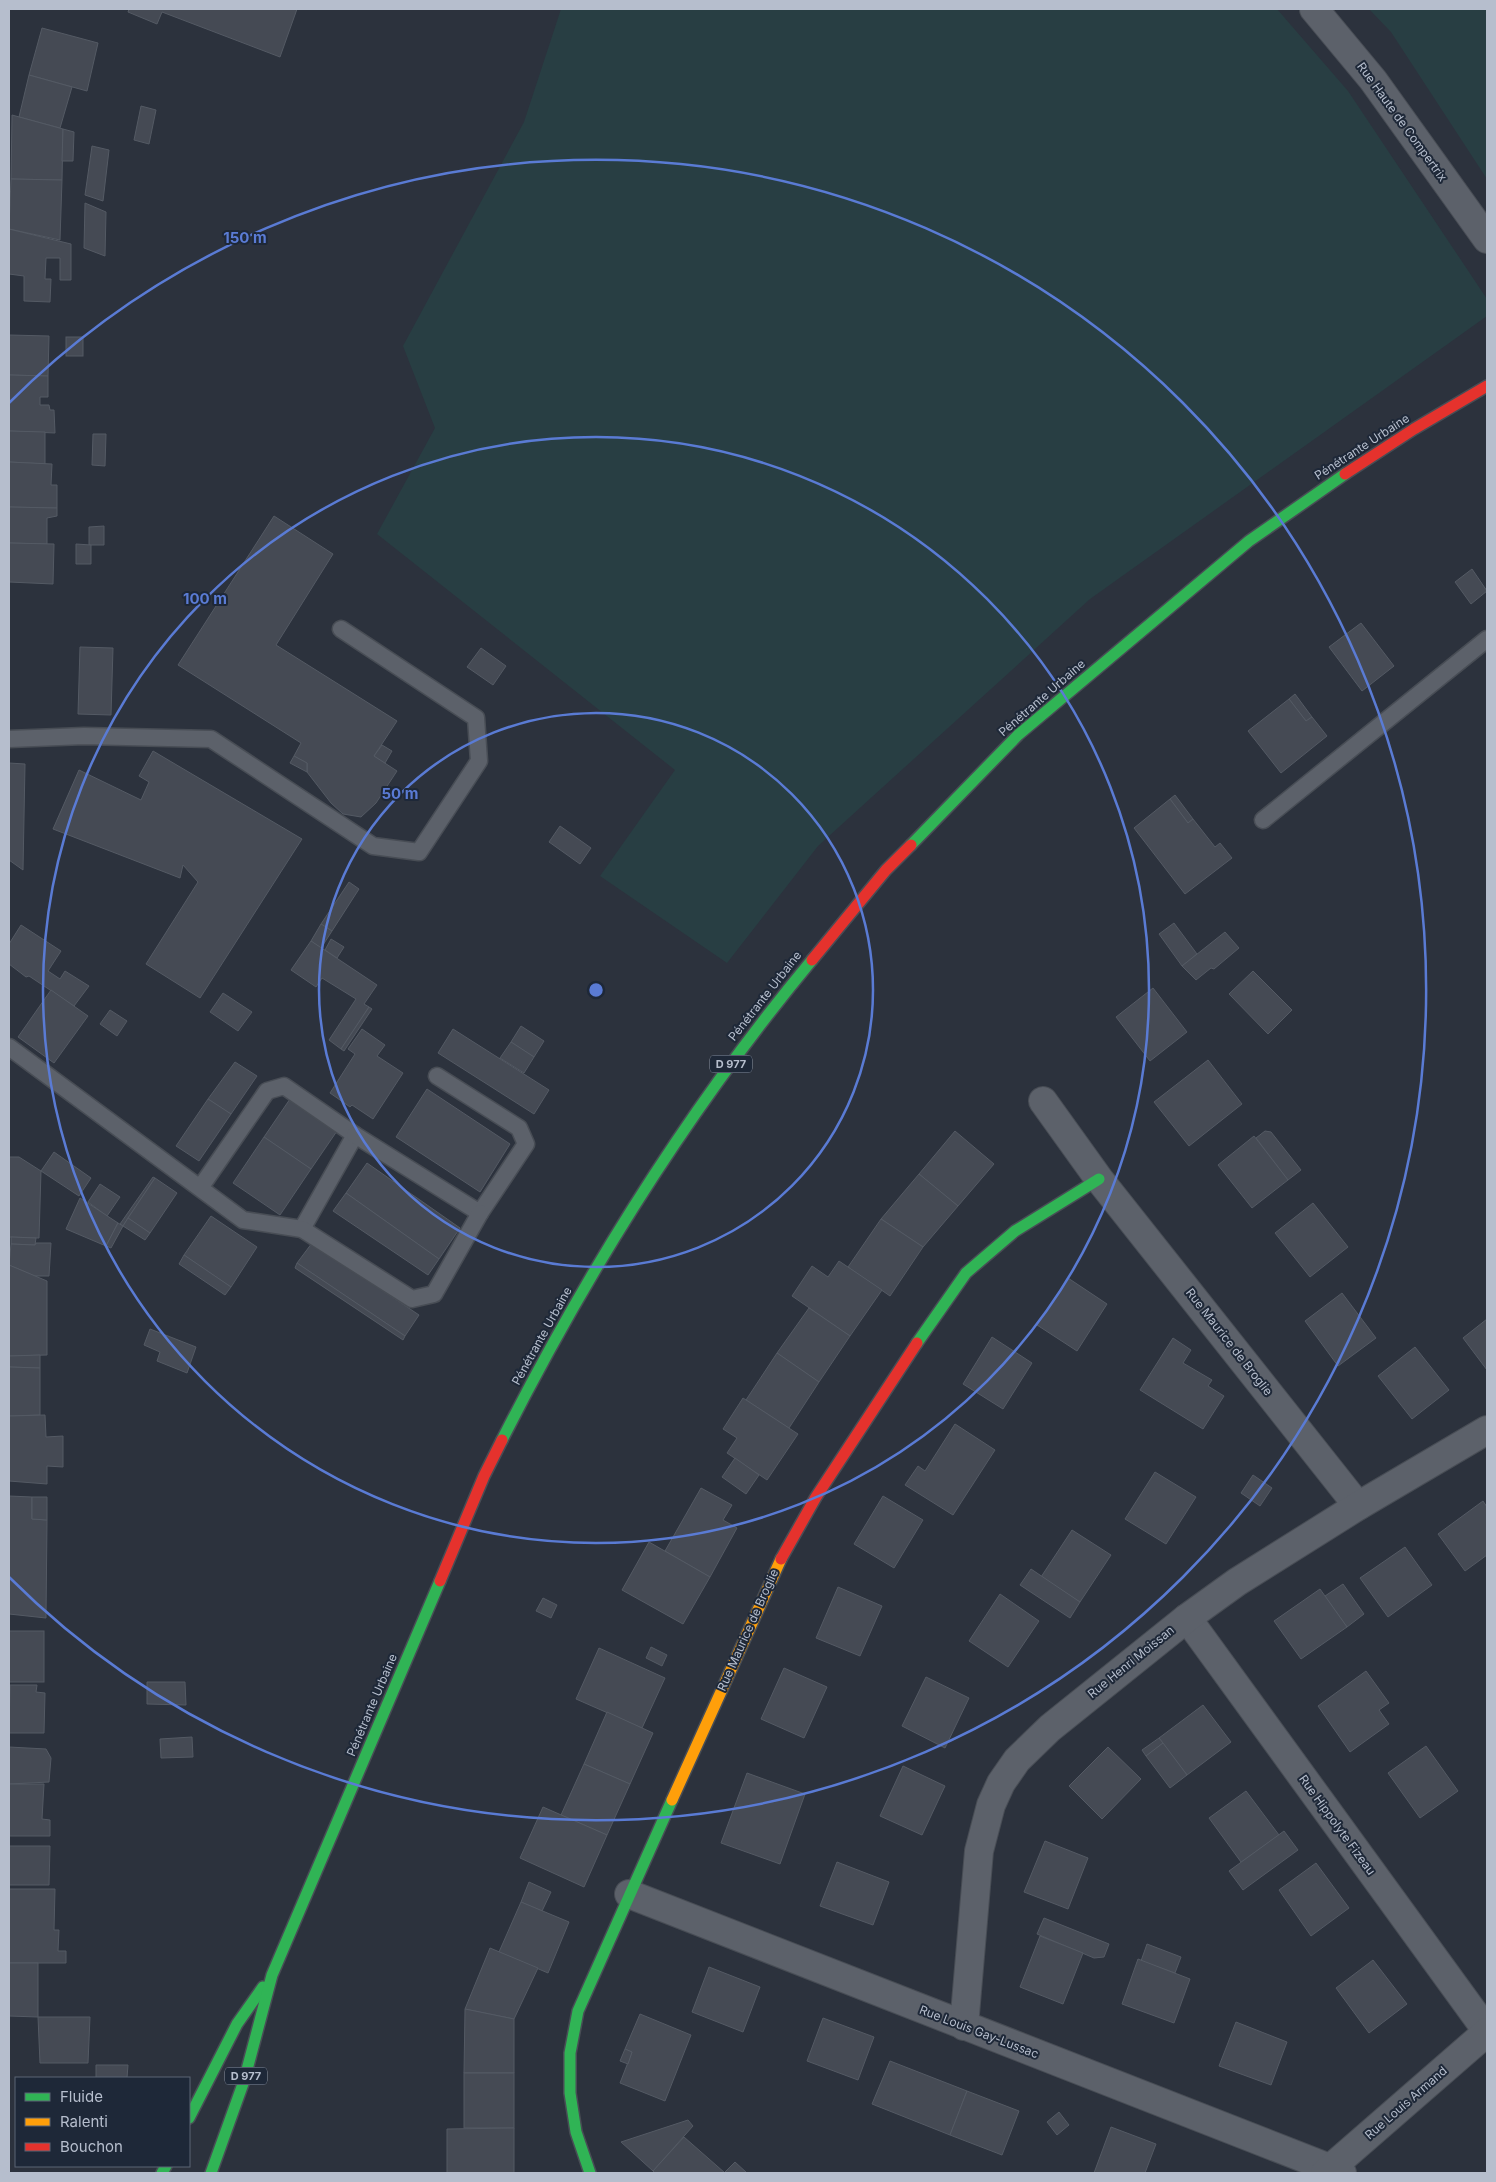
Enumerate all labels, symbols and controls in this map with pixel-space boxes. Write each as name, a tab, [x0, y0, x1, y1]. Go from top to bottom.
street label: Rue Haute de Compertrix	[1354, 59, 1451, 185]
text: 150 m	[223, 228, 267, 247]
street label: Pénétrante Urbaine	[1312, 410, 1412, 483]
text: 100 m	[183, 589, 227, 608]
street label: Pénétrante Urbaine	[995, 656, 1088, 739]
text: 50 m	[382, 784, 418, 803]
street label: Pénétrante Urbaine	[725, 948, 804, 1044]
centre of rings	[587, 981, 605, 999]
road number: D 977	[710, 1056, 752, 1072]
street label: Pénétrante Urbaine	[508, 1284, 575, 1387]
street label: Rue Maurice de Broglie	[1183, 1285, 1276, 1398]
street label: Rue Maurice de Broglie	[714, 1566, 781, 1693]
street label: Rue Henri Moissan	[1085, 1622, 1177, 1701]
street label: Pénétrante Urbaine	[343, 1651, 400, 1758]
street label: Rue Hippolyte Fizeau	[1296, 1772, 1379, 1878]
street label: Rue Louis Gay-Lussac	[918, 2002, 1041, 2061]
street label: Rue Louis Armand	[1362, 2063, 1450, 2142]
road number: D 977	[225, 2068, 267, 2084]
legend	[15, 2077, 190, 2167]
text: Fluide	[60, 2087, 103, 2106]
text: Ralenti	[60, 2112, 108, 2131]
text: Bouchon	[60, 2137, 123, 2156]

